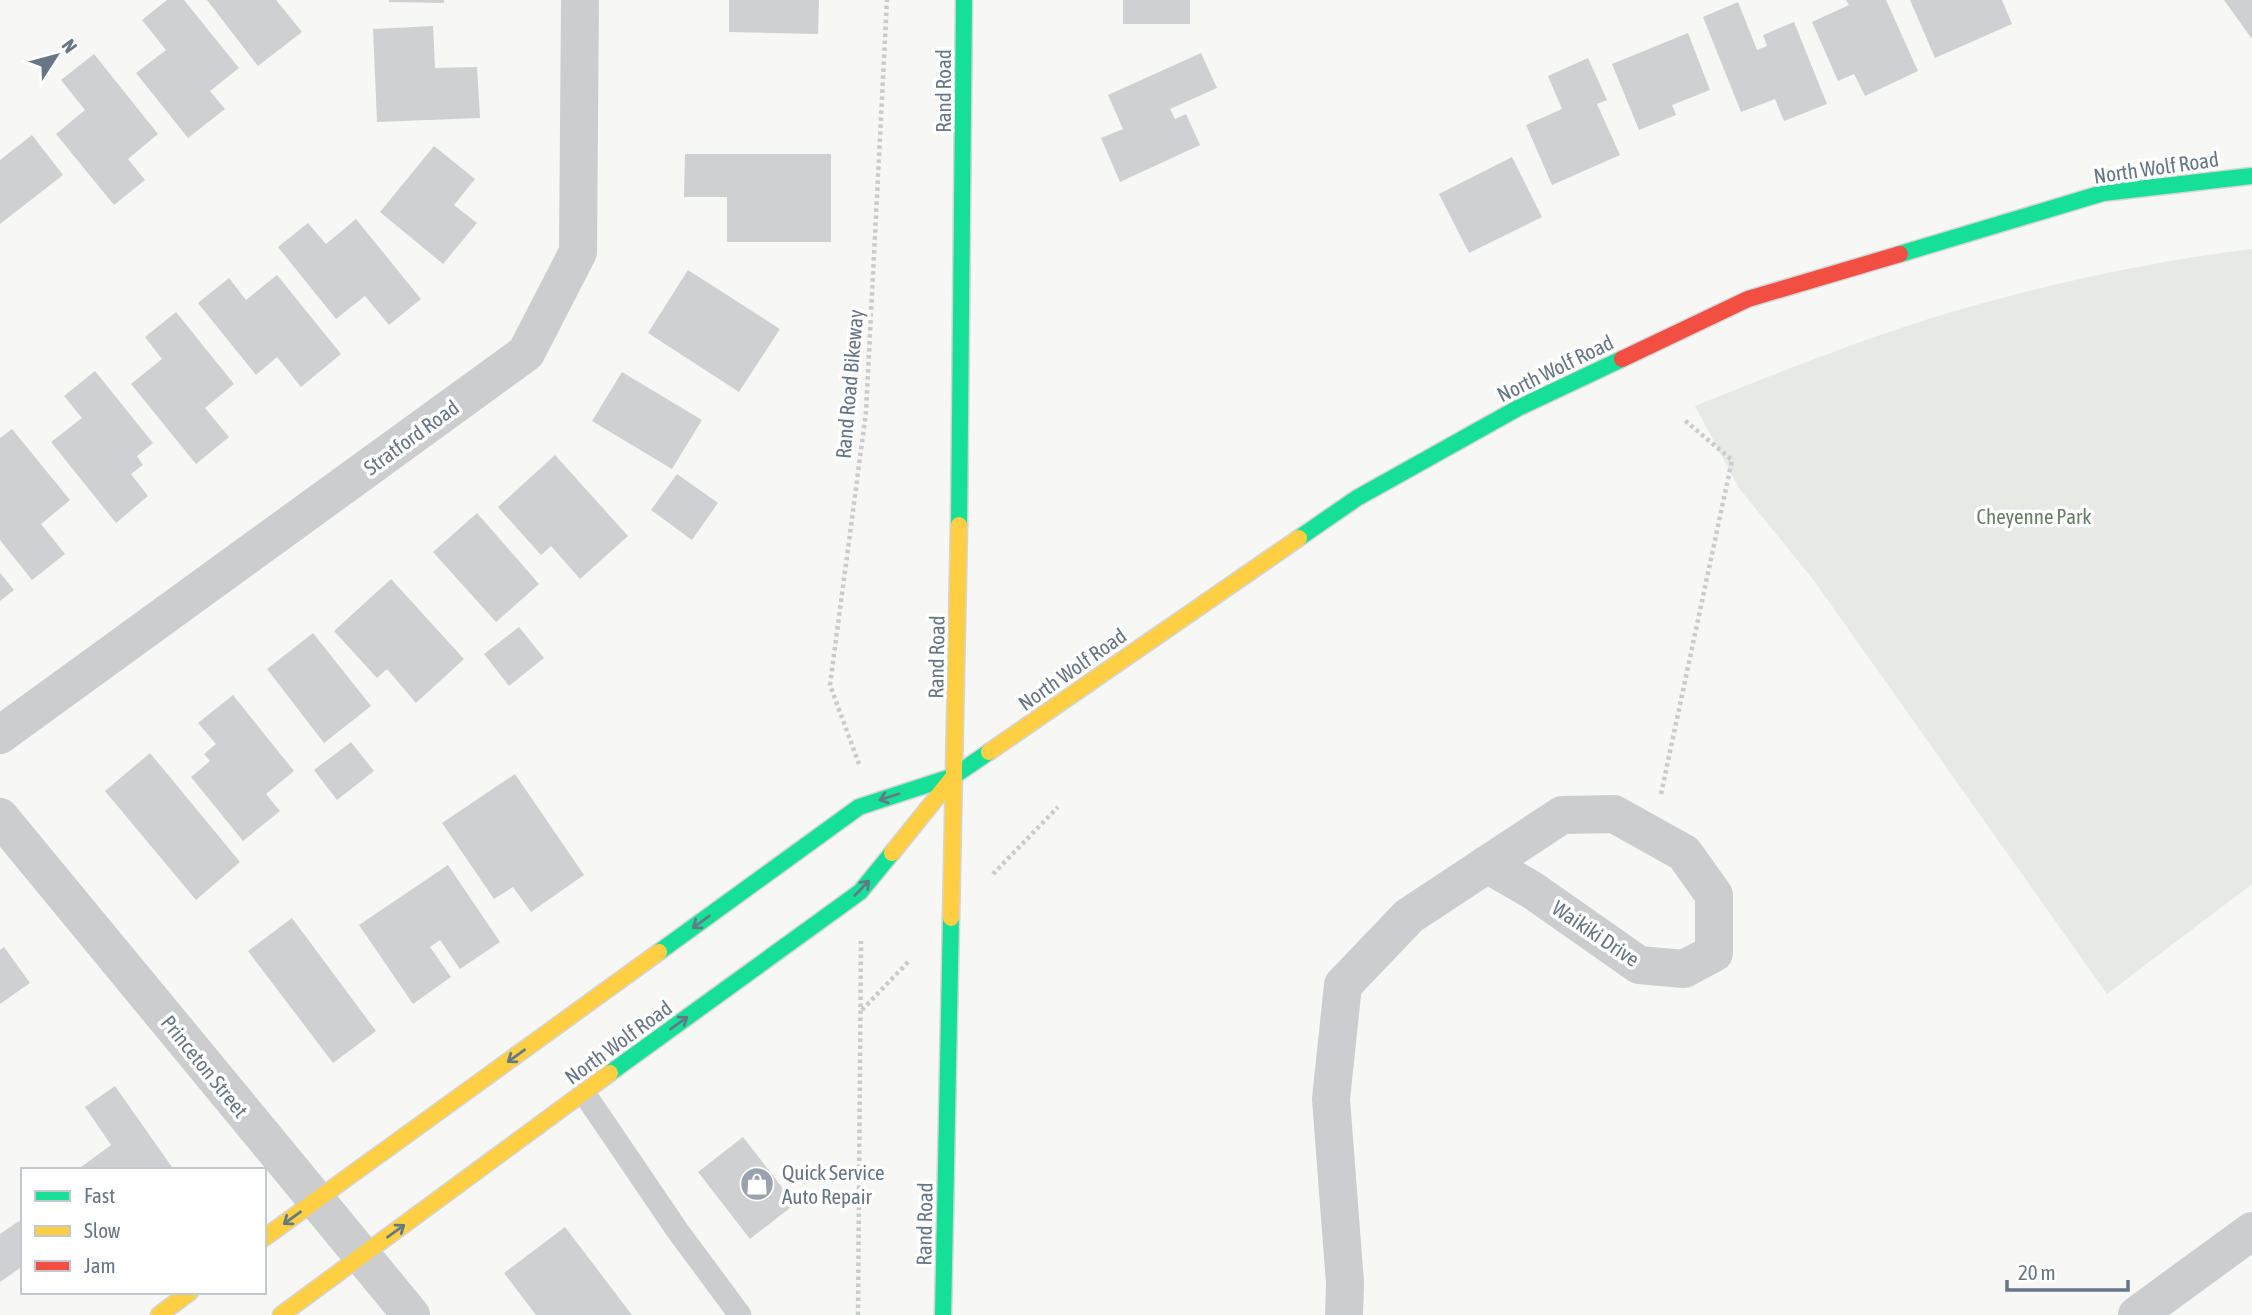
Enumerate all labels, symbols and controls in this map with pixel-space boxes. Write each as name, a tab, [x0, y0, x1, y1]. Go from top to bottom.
north arrow	[21, 21, 91, 91]
text: N	[58, 35, 82, 57]
street label: Rand Road	[931, 49, 955, 133]
street label: North Wolf Road	[2092, 146, 2220, 188]
street label: Rand Road Bikeway	[831, 308, 868, 460]
street label: North Wolf Road	[1493, 330, 1617, 406]
street label: Stratford Road	[359, 395, 463, 479]
park label: Cheyenne Park	[1977, 504, 2091, 528]
street label: Rand Road	[923, 615, 949, 699]
street label: North Wolf Road	[1013, 623, 1131, 715]
one-way arrow	[879, 792, 901, 805]
one-way arrow	[854, 880, 871, 897]
street label: Waikiki Drive	[1548, 895, 1644, 971]
one-way arrow	[692, 915, 711, 929]
street label: North Wolf Road	[560, 995, 676, 1089]
street label: Princeton Street	[157, 1010, 253, 1122]
one-way arrow	[669, 1016, 688, 1030]
one-way arrow	[507, 1049, 526, 1063]
place label: Quick Service Auto Repair	[782, 1160, 884, 1208]
shop icon: Quick Service Auto Repair	[738, 1165, 776, 1203]
legend	[21, 1168, 266, 1294]
street label: Rand Road	[911, 1182, 937, 1266]
text: Fast	[84, 1183, 115, 1207]
one-way arrow	[283, 1210, 302, 1225]
text: Slow	[84, 1218, 121, 1242]
one-way arrow	[386, 1224, 404, 1239]
scale bar	[2007, 1248, 2128, 1292]
text: Jam	[84, 1253, 116, 1277]
text: 20 m	[2018, 1260, 2056, 1284]

